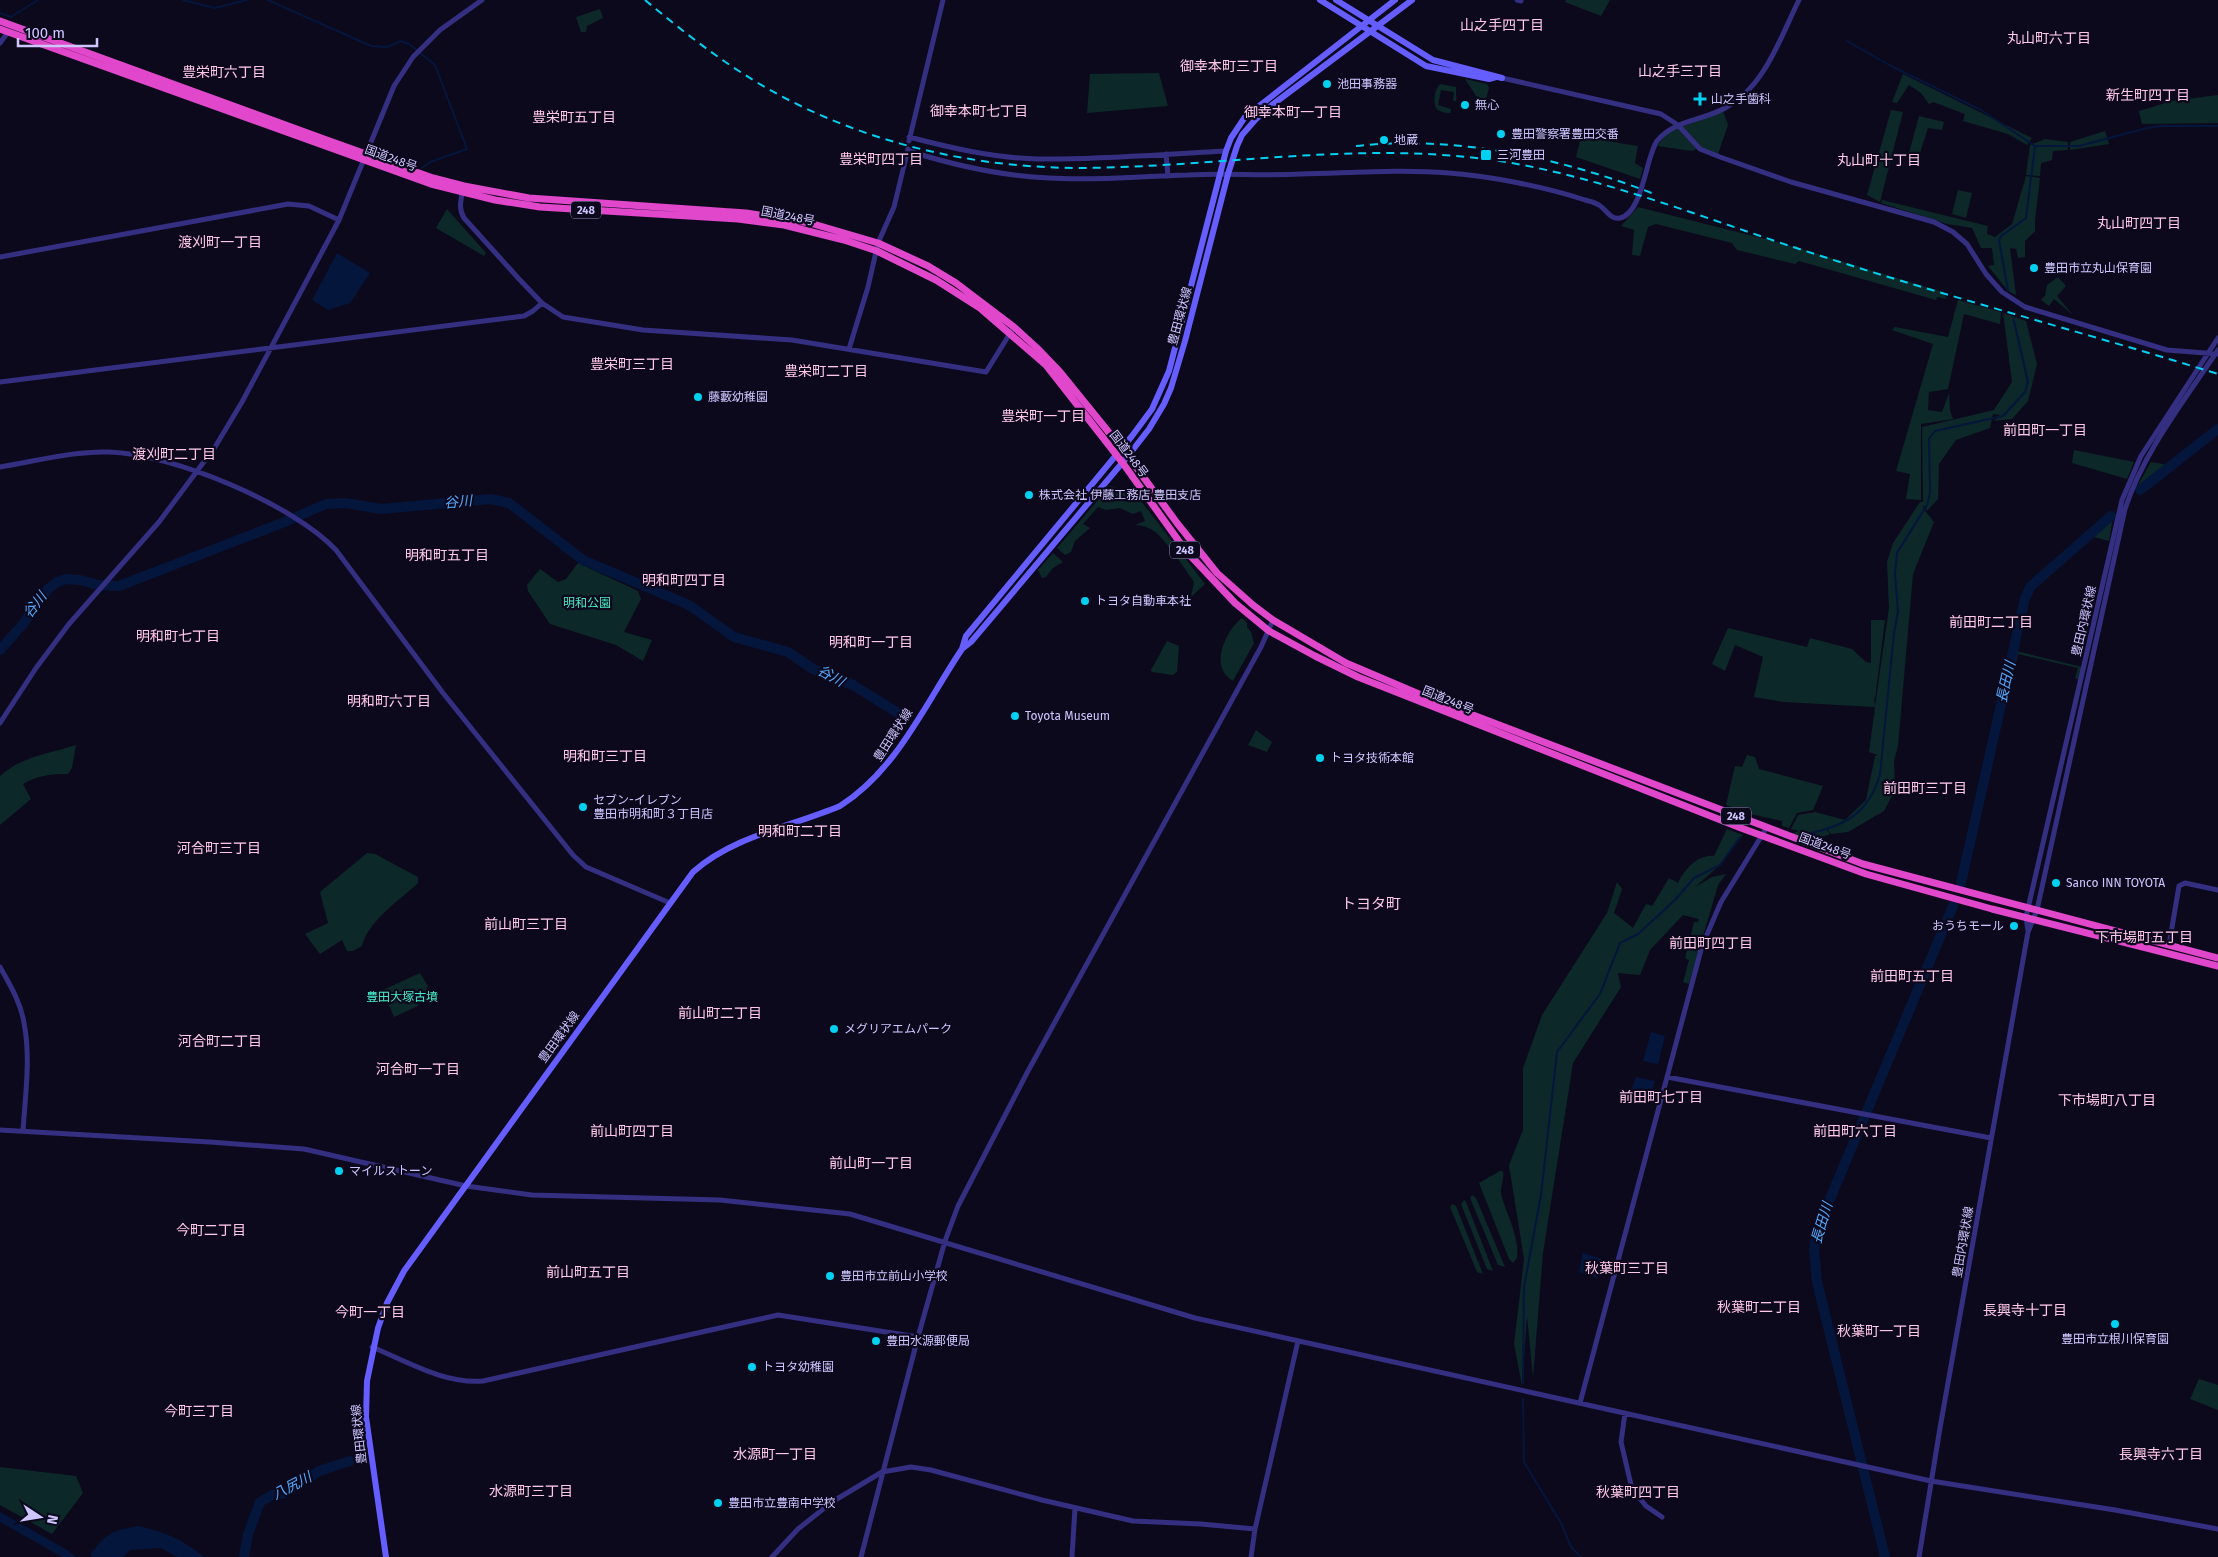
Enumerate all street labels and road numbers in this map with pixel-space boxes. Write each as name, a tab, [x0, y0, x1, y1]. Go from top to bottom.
street label: 国道248号	[363, 142, 419, 174]
road number: 248	[571, 202, 601, 218]
street label: 国道248号	[760, 204, 816, 228]
street label: 豊田環状線	[1165, 285, 1195, 347]
street label: 国道248号	[1107, 428, 1151, 480]
road number: 248	[1170, 542, 1200, 558]
street label: 豊田内環状線	[2069, 584, 2099, 658]
street label: 国道248号	[1420, 683, 1476, 717]
street label: 豊田環状線	[871, 706, 915, 764]
road number: 248	[1721, 808, 1751, 824]
street label: 国道248号	[1797, 830, 1853, 862]
street label: 豊田環状線	[536, 1009, 582, 1065]
street label: 豊田内環状線	[1950, 1205, 1976, 1279]
street label: 豊田環状線	[349, 1403, 369, 1465]

